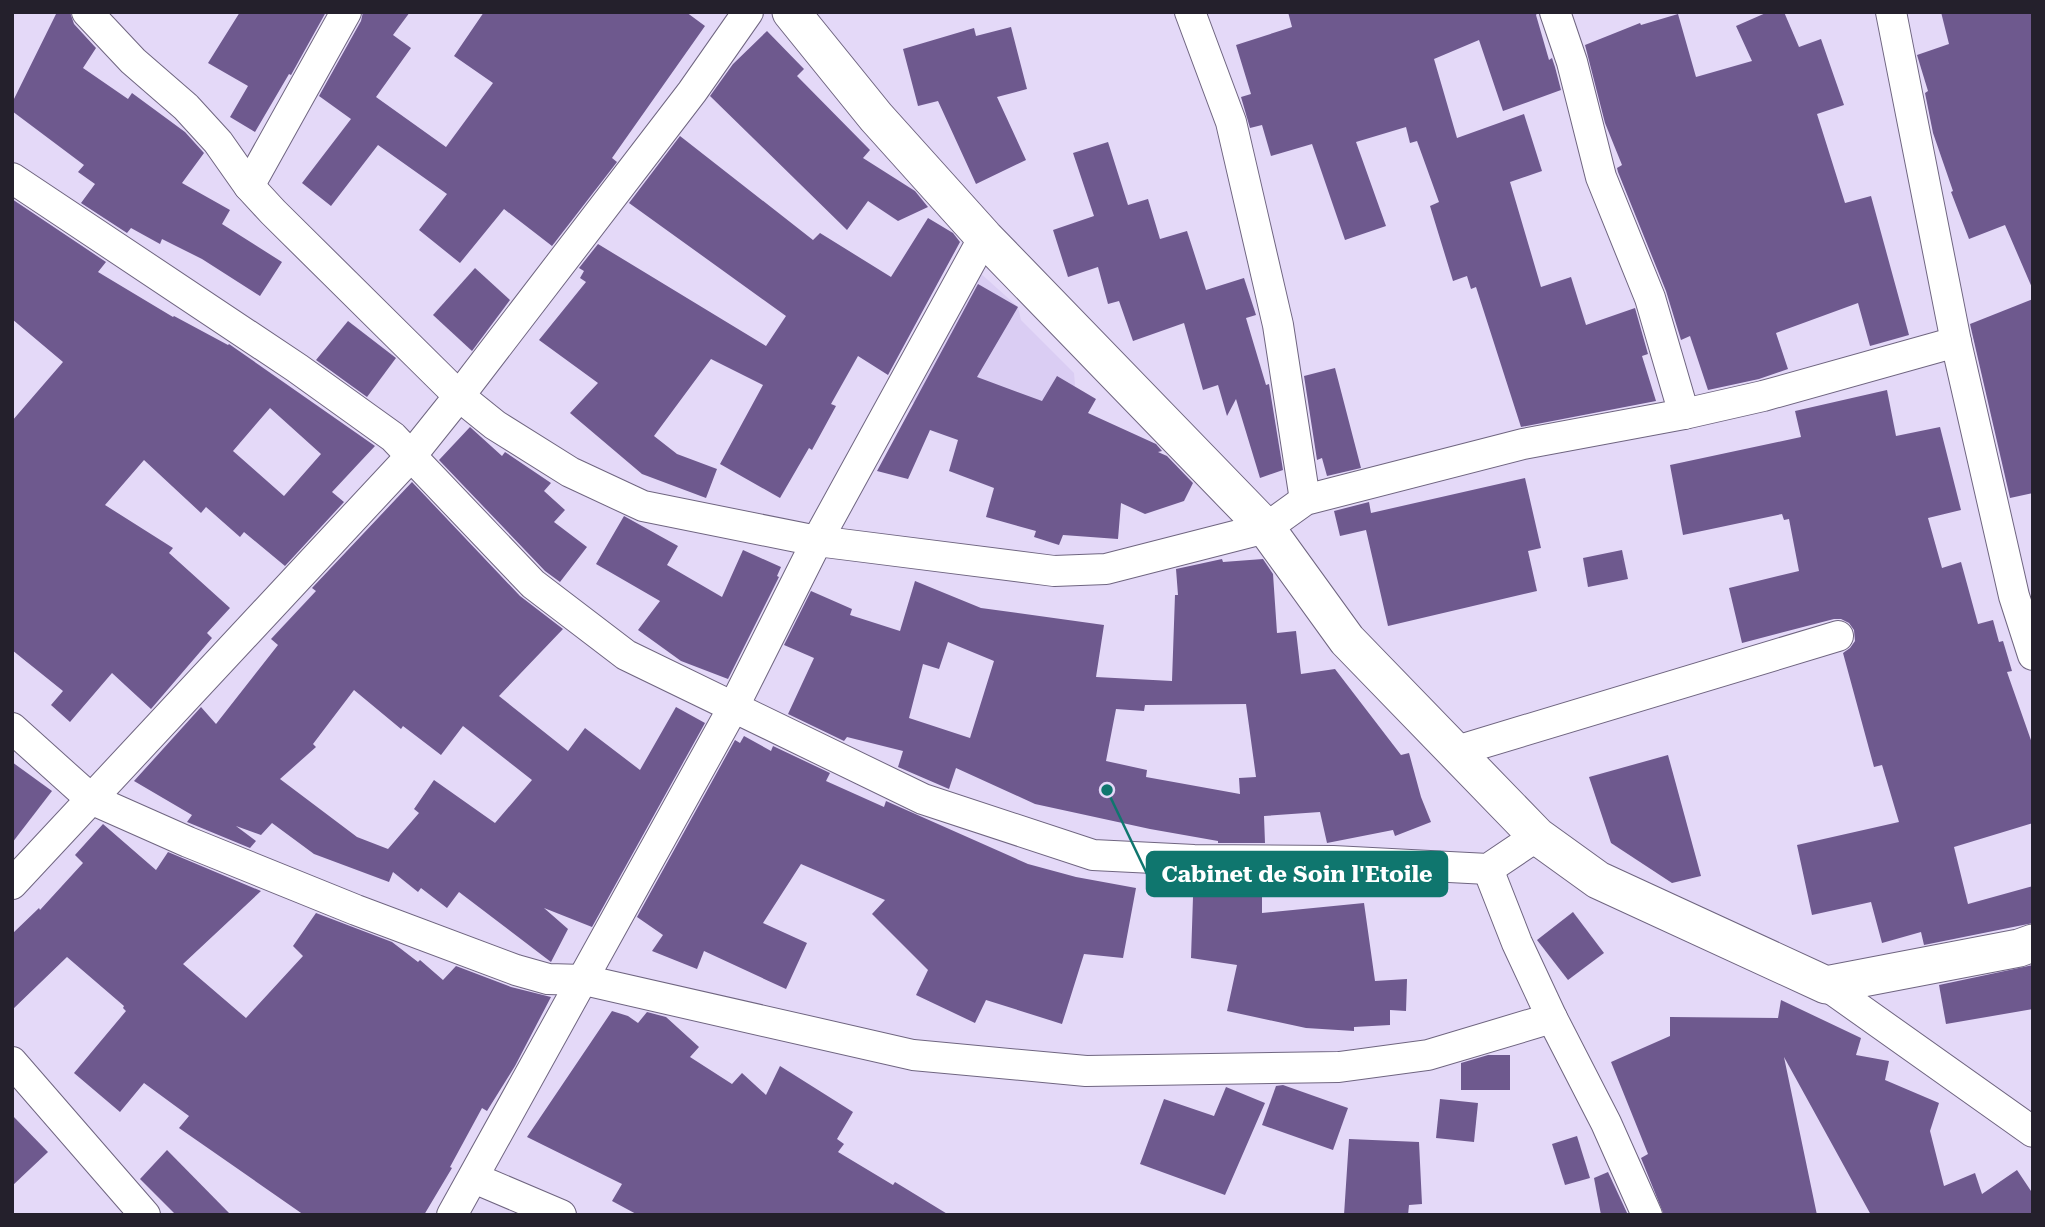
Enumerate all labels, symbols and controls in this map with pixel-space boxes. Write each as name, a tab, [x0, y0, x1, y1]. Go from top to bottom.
callout: Cabinet de Soin l'Etoile	[1147, 852, 1447, 896]
text: Cabinet de Soin l'Etoile	[1161, 861, 1433, 888]

